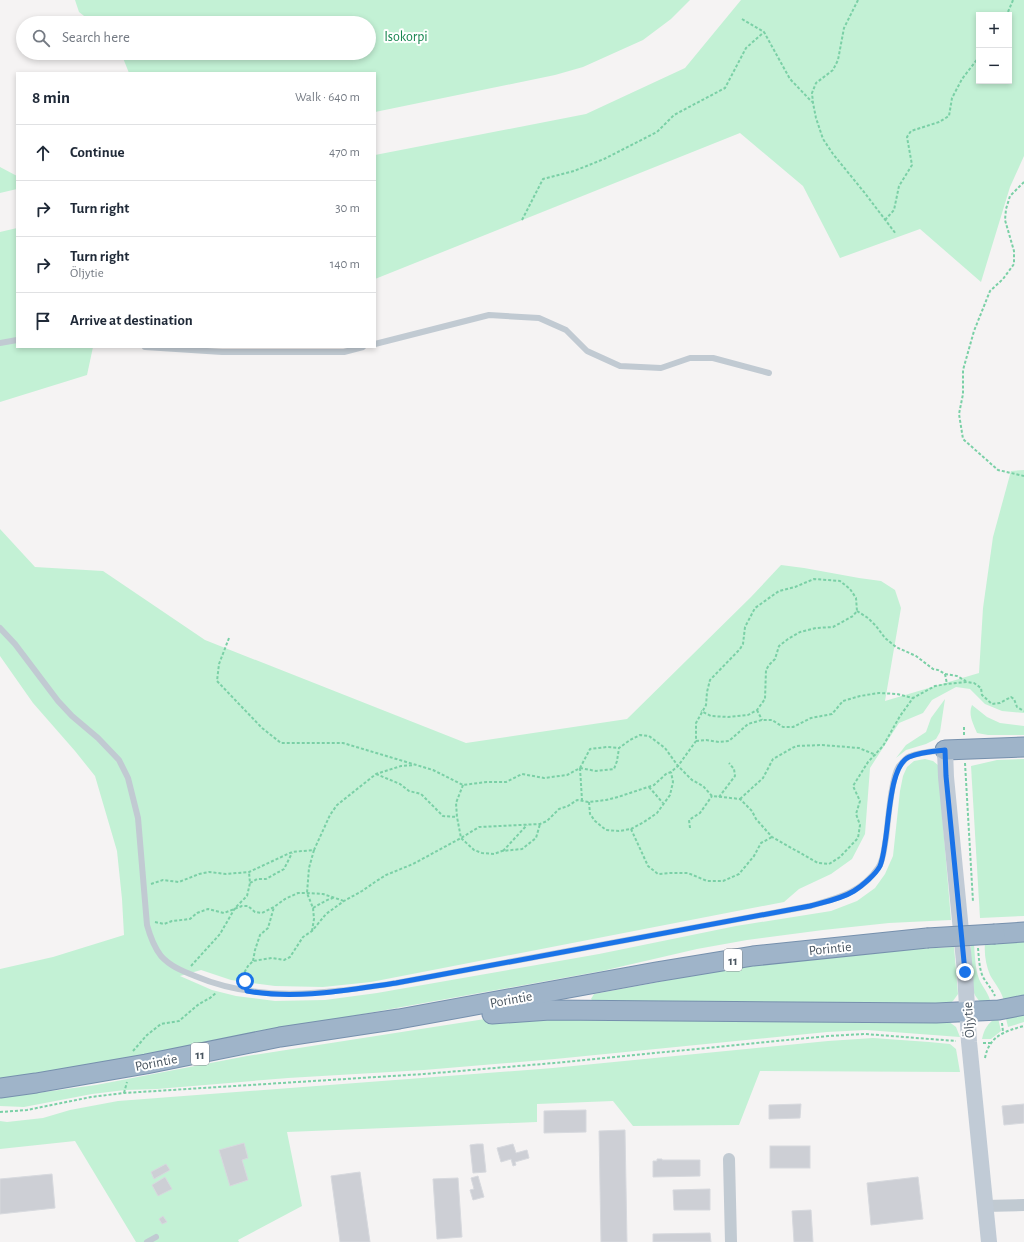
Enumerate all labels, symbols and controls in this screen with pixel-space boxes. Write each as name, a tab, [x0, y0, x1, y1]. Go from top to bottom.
map controls	[976, 12, 1012, 84]
button: +	[976, 12, 1012, 48]
search box	[16, 16, 376, 60]
icon: search	[30, 27, 52, 49]
text: Search here	[62, 30, 130, 45]
park label: Isokorpi	[384, 30, 428, 44]
button: −	[976, 48, 1012, 84]
text: 8 min	[32, 89, 70, 106]
text: Walk · 640 m	[295, 91, 360, 104]
icon: ahead	[32, 142, 54, 164]
text: Continue	[70, 145, 125, 160]
text: 470 m	[329, 146, 360, 159]
icon: right	[32, 198, 54, 220]
text: Turn right	[70, 201, 129, 216]
text: 30 m	[335, 202, 360, 215]
text: Turn right	[70, 249, 129, 264]
icon: right	[32, 254, 54, 276]
text: 140 m	[330, 258, 360, 271]
text: Öljytie	[70, 267, 104, 280]
icon: arrive	[32, 310, 54, 332]
text: Arrive at destination	[70, 313, 193, 328]
street label: Porintie	[808, 940, 852, 958]
road number: 11	[724, 949, 742, 971]
route end	[956, 963, 974, 981]
route start	[236, 972, 254, 990]
street label: Porintie	[489, 989, 534, 1011]
street label: Öljytie	[958, 1001, 977, 1039]
road number: 11	[191, 1043, 209, 1065]
street label: Porintie	[134, 1052, 179, 1074]

